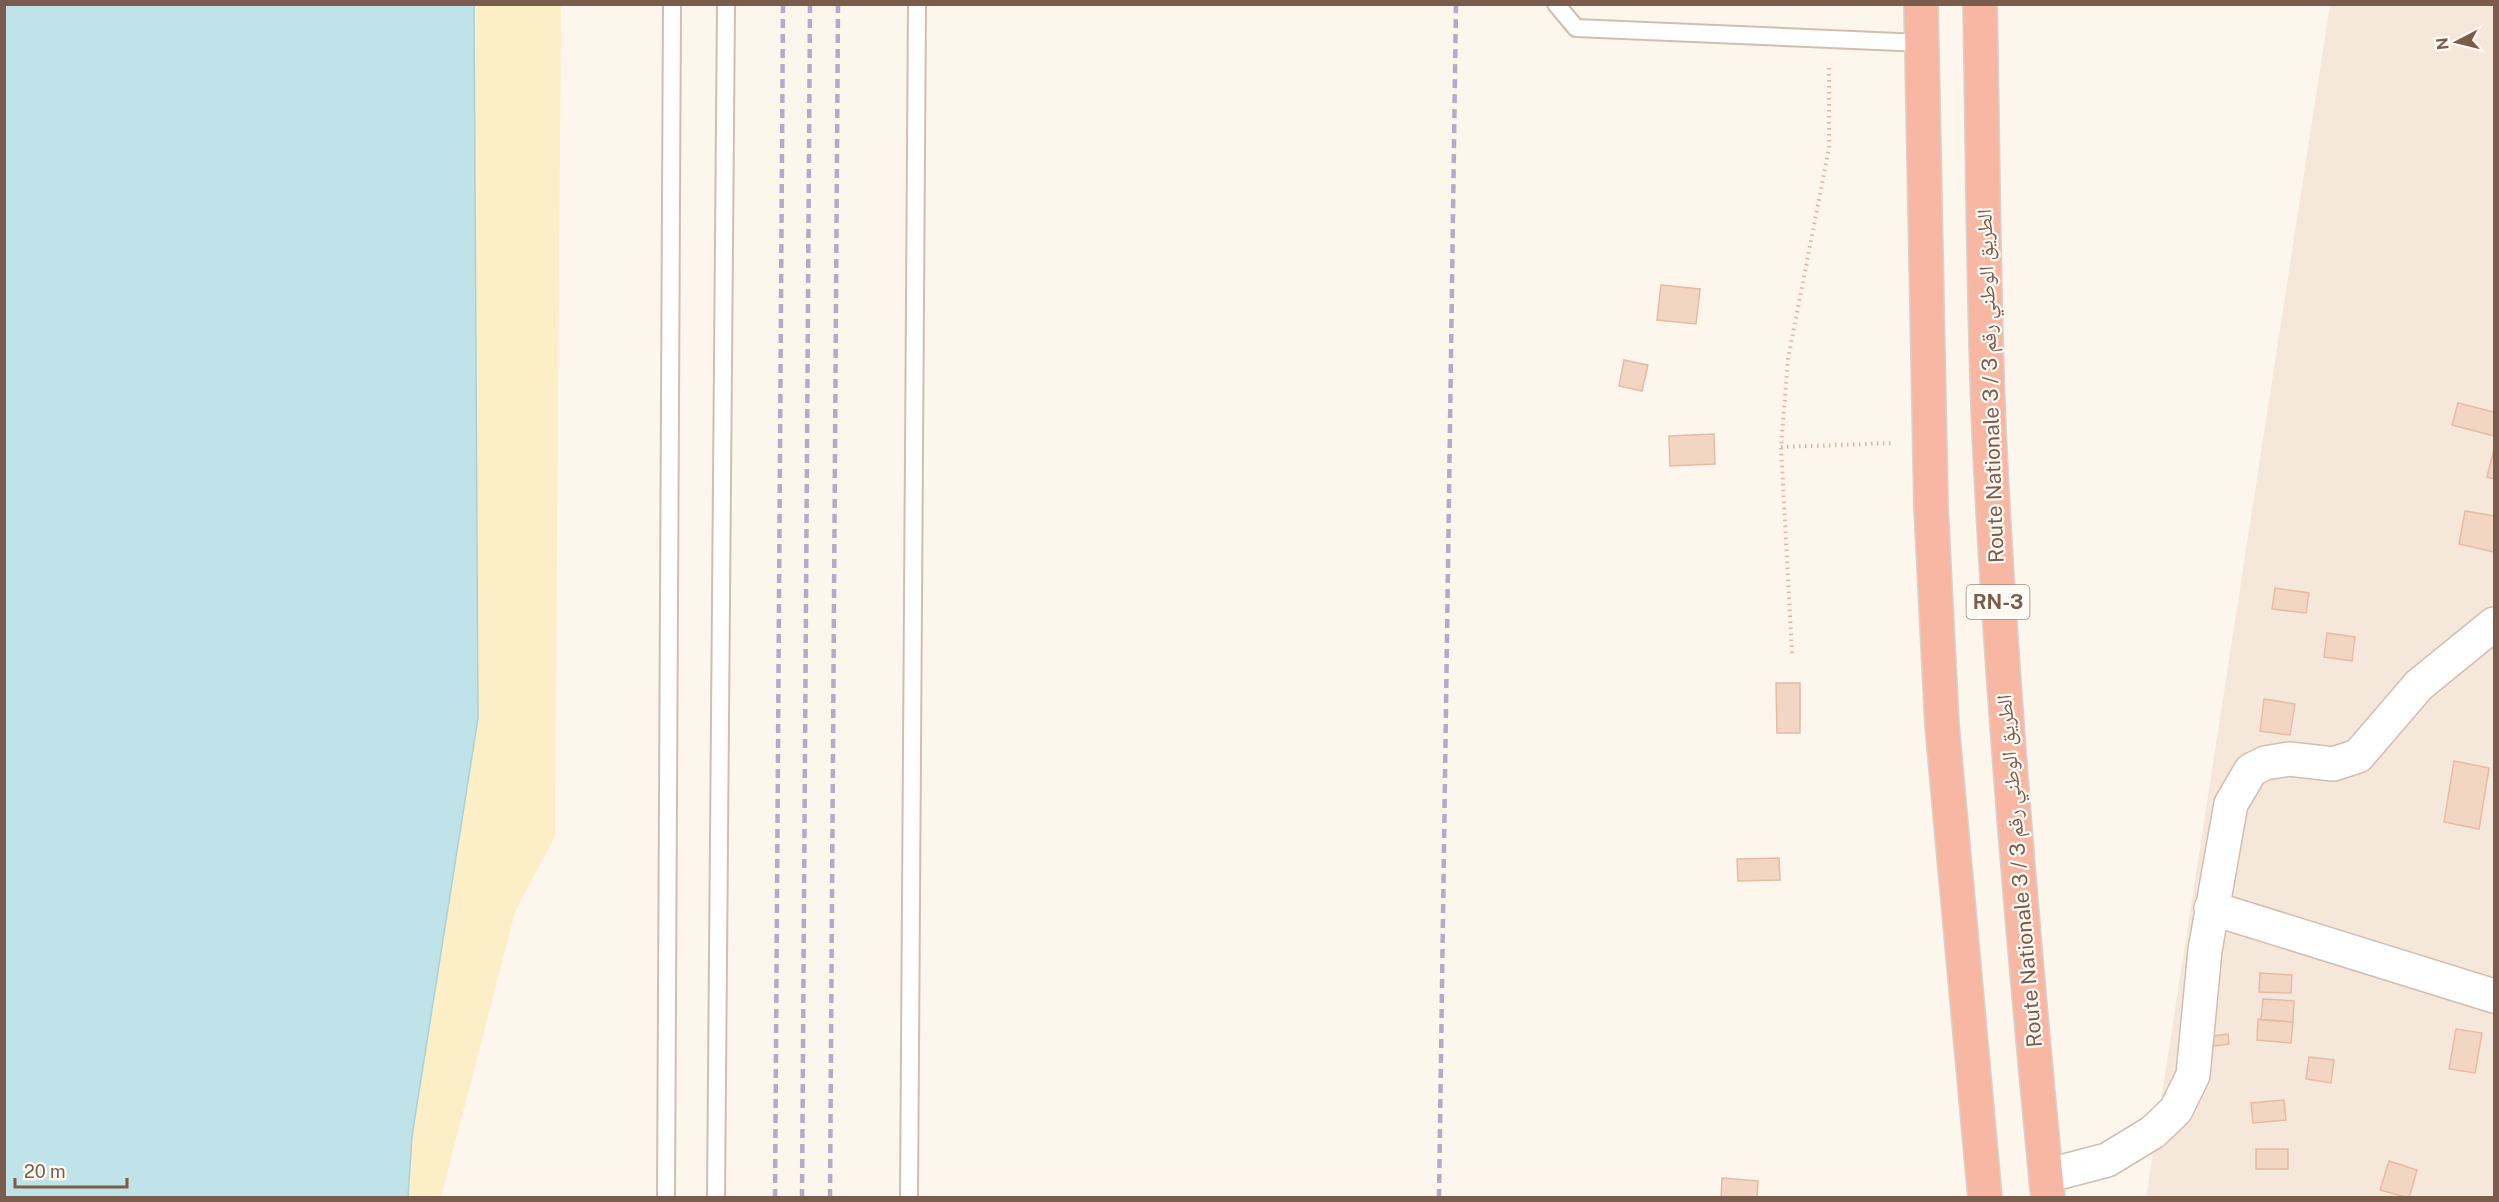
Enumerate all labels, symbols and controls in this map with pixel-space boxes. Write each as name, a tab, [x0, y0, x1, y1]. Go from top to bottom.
north arrow	[2427, 12, 2487, 72]
text: N	[2432, 36, 2453, 51]
street label: Route Nationale 3 / الطريق الوطني رقم 3	[1971, 208, 2013, 563]
road number: RN-3	[1966, 585, 2030, 619]
street label: Route Nationale 3 / الطريق الوطني رقم 3	[1991, 693, 2051, 1048]
scale bar	[15, 1151, 128, 1189]
text: 20 m	[24, 1161, 66, 1182]

